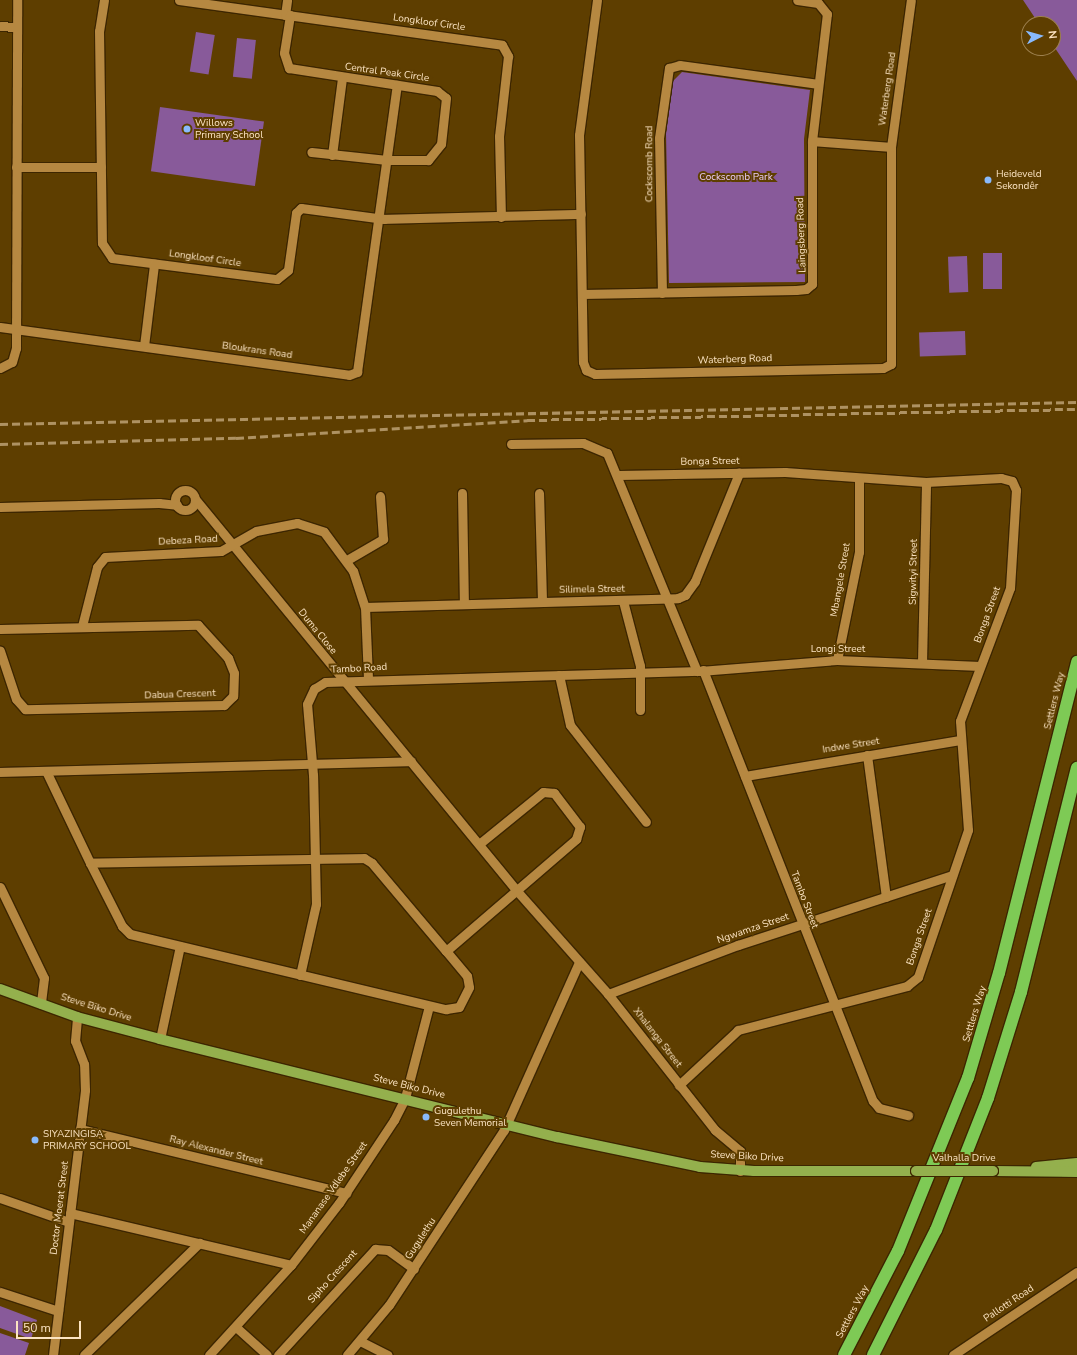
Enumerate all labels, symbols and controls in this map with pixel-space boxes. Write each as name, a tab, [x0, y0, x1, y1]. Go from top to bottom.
street label: Longkloof Circle	[392, 12, 466, 34]
north arrow	[1021, 16, 1061, 56]
text: N	[1045, 30, 1060, 40]
street label: Waterberg Road	[877, 51, 899, 127]
street label: Central Peak Circle	[344, 61, 430, 85]
place label: Willows Primary School	[195, 117, 263, 140]
marker: Willows Primary School	[182, 124, 192, 134]
street label: Cockscomb Road	[644, 126, 656, 202]
place label: Heideveld Sekondêr	[996, 168, 1041, 192]
park label: Cockscomb Park	[699, 172, 773, 184]
marker: Heideveld Sekondêr	[983, 175, 993, 185]
street label: Laingsberg Road	[795, 197, 809, 273]
street label: Longkloof Circle	[168, 248, 242, 270]
street label: Bloukrans Road	[221, 340, 293, 362]
street label: Waterberg Road	[698, 353, 772, 367]
street label: Bonga Street	[680, 455, 740, 469]
street label: Debeza Road	[158, 533, 218, 549]
street label: Sigwityi Street	[907, 539, 921, 605]
street label: Mbangele Street	[829, 542, 853, 618]
street label: Silimela Street	[559, 583, 625, 597]
street label: Bonga Street	[972, 585, 1004, 645]
street label: Duma Close	[295, 607, 339, 657]
street label: Longi Street	[811, 644, 865, 656]
street label: Tambo Road	[331, 662, 387, 676]
street label: Settlers Way	[1042, 671, 1068, 731]
street label: Dabua Crescent	[144, 688, 216, 702]
street label: Indwe Street	[822, 736, 880, 756]
street label: Tambo Street	[788, 870, 820, 930]
street label: Bonga Street	[905, 907, 935, 967]
street label: Ngwamza Street	[716, 911, 790, 947]
street label: Settlers Way	[961, 984, 989, 1044]
street label: Steve Biko Drive	[59, 992, 133, 1024]
street label: Xhalanga Street	[630, 1006, 684, 1070]
street label: Steve Biko Drive	[372, 1072, 446, 1102]
place label: Gugulethu Seven Memorial	[434, 1105, 506, 1128]
marker: Gugulethu Seven Memorial	[421, 1112, 431, 1122]
place label: SIYAZINGISA PRIMARY SCHOOL	[43, 1128, 131, 1152]
street label: Ray Alexander Street	[168, 1134, 264, 1168]
marker: SIYAZINGISA PRIMARY SCHOOL	[30, 1135, 40, 1145]
street label: Mananase Vdlebe Street	[298, 1140, 370, 1236]
street label: Steve Biko Drive	[710, 1149, 784, 1165]
street label: Valhalla Drive	[932, 1153, 996, 1165]
street label: Doctor Moerat Street	[48, 1160, 72, 1256]
street label: Gugulethu	[403, 1216, 439, 1262]
street label: Sipho Crescent	[306, 1248, 360, 1306]
street label: Settlers Way	[834, 1283, 872, 1341]
street label: Pallotti Road	[982, 1283, 1036, 1325]
scale bar	[18, 1313, 83, 1339]
text: 50 m	[23, 1320, 51, 1336]

